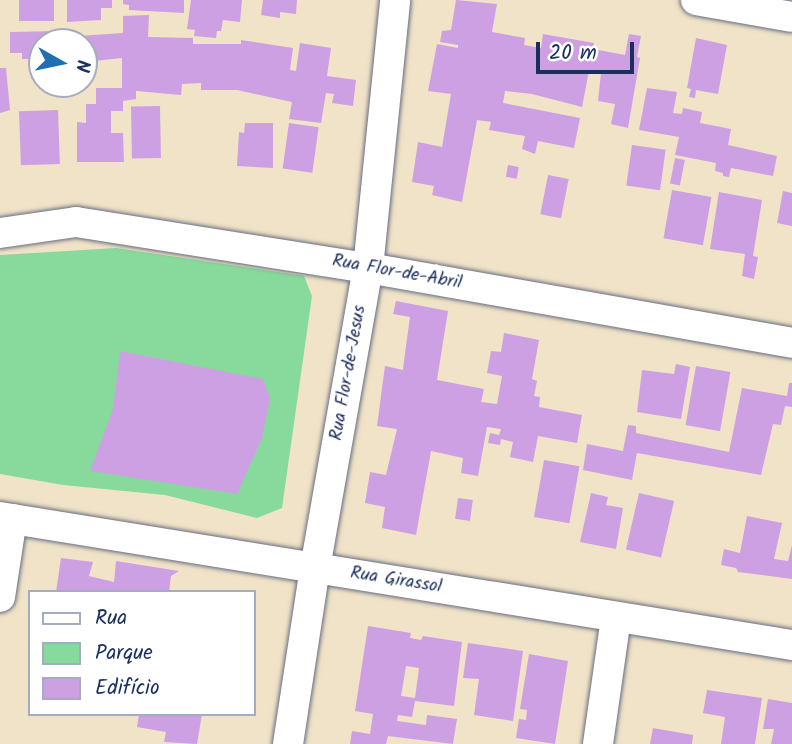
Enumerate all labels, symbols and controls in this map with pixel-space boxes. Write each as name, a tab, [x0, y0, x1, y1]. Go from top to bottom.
north arrow	[28, 28, 98, 98]
scale bar	[540, 28, 638, 72]
text: 20 m	[549, 37, 597, 70]
text: N	[66, 58, 98, 74]
street label: Rua Flor-de-Abril	[330, 251, 464, 295]
street label: Rua Flor-de-Jesus	[326, 304, 372, 442]
street label: Rua Girassol	[349, 563, 443, 599]
legend	[28, 590, 256, 716]
text: Rua	[95, 602, 127, 635]
text: Parque	[95, 637, 153, 670]
text: Edifício	[95, 672, 160, 705]

